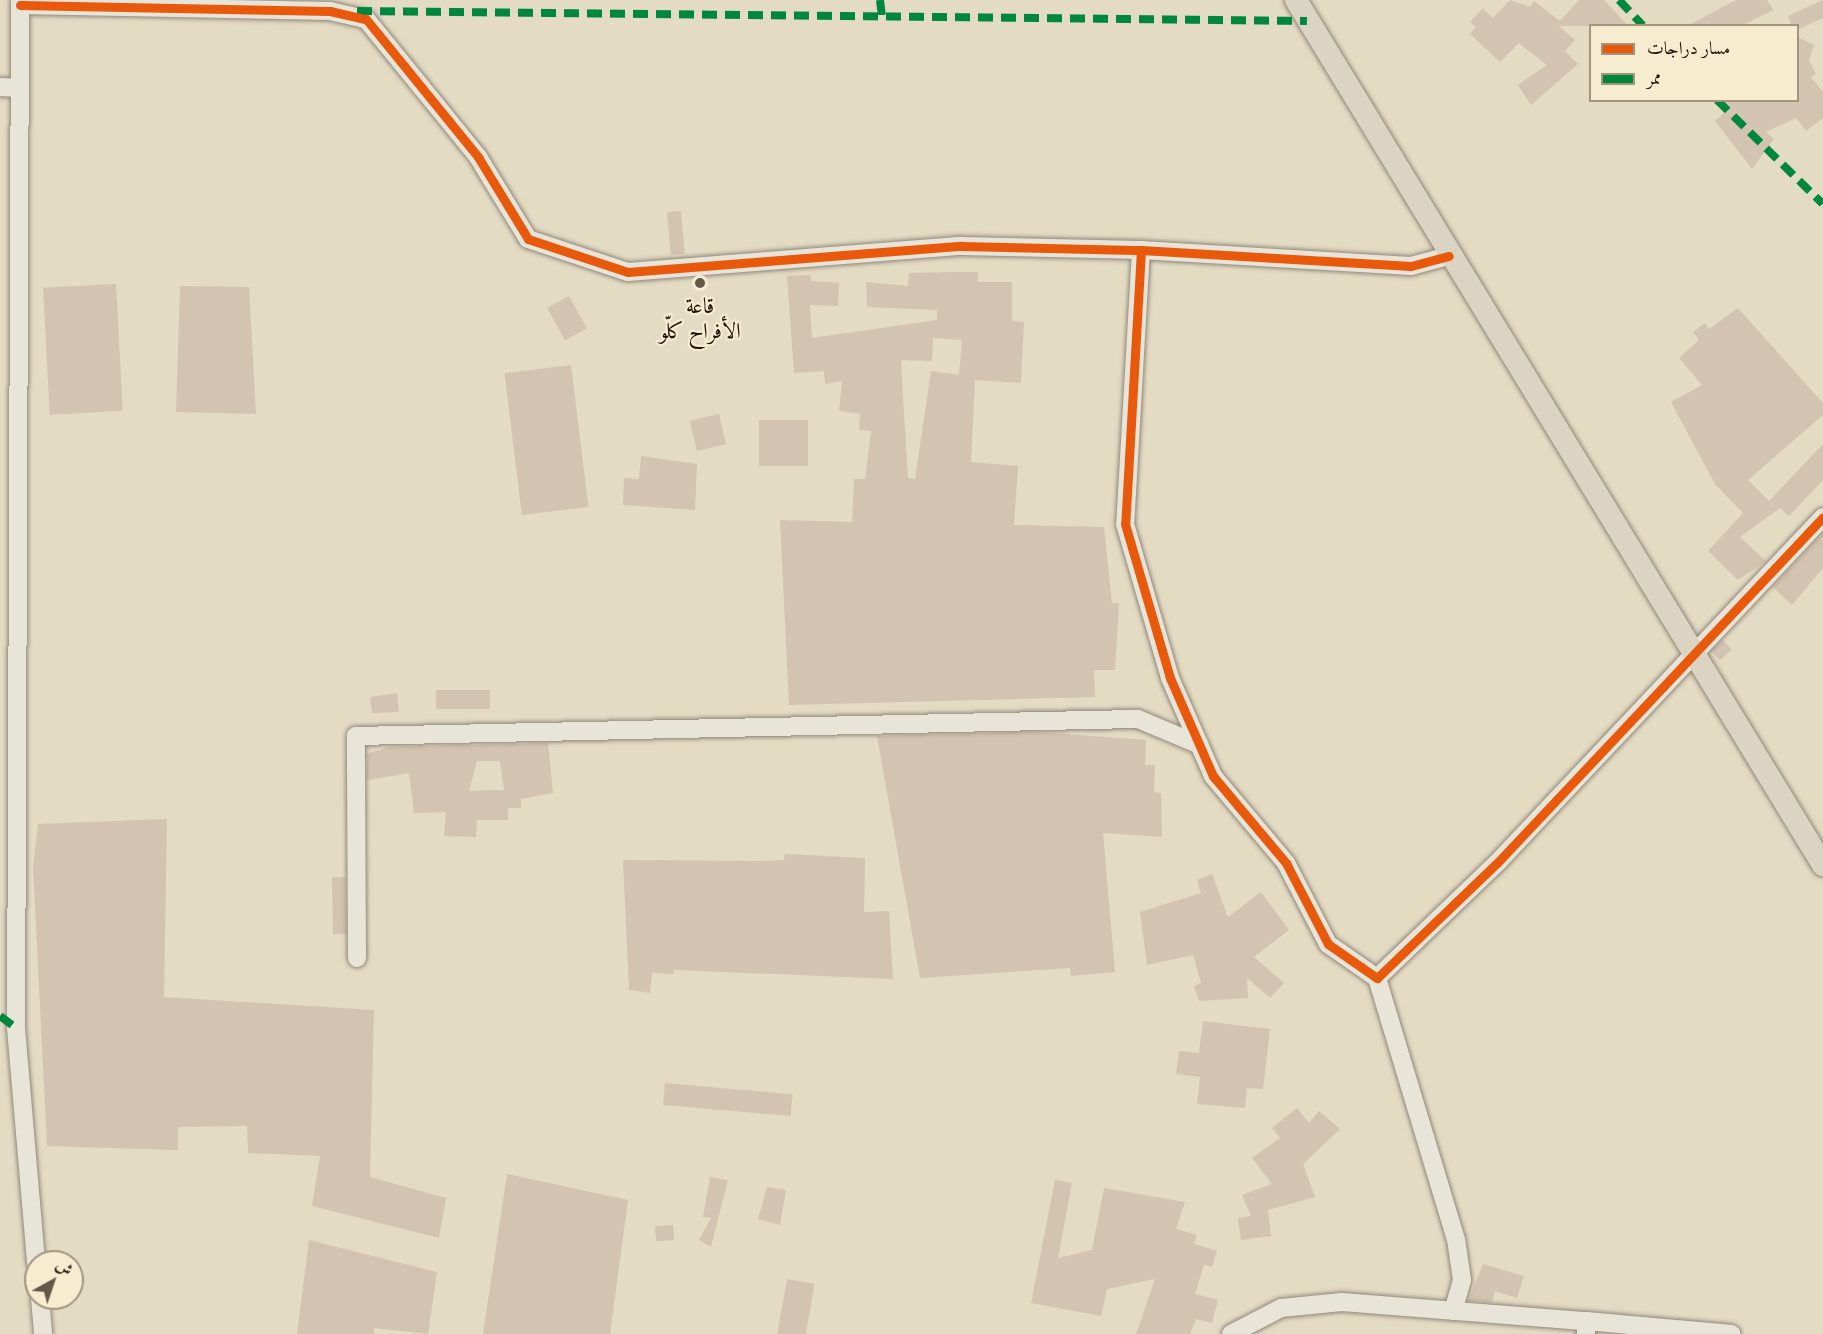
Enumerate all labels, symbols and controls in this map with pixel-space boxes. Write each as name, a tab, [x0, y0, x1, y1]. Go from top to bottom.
legend	[1589, 24, 1799, 102]
text: مسار دراجات	[1647, 38, 1730, 59]
text: ممر	[1647, 68, 1661, 89]
marker: قاعة الأفراح كلّو	[693, 276, 707, 290]
place label: قاعة الأفراح كلّو	[659, 293, 741, 344]
north arrow	[24, 1250, 84, 1310]
text: ش	[52, 1255, 77, 1280]

